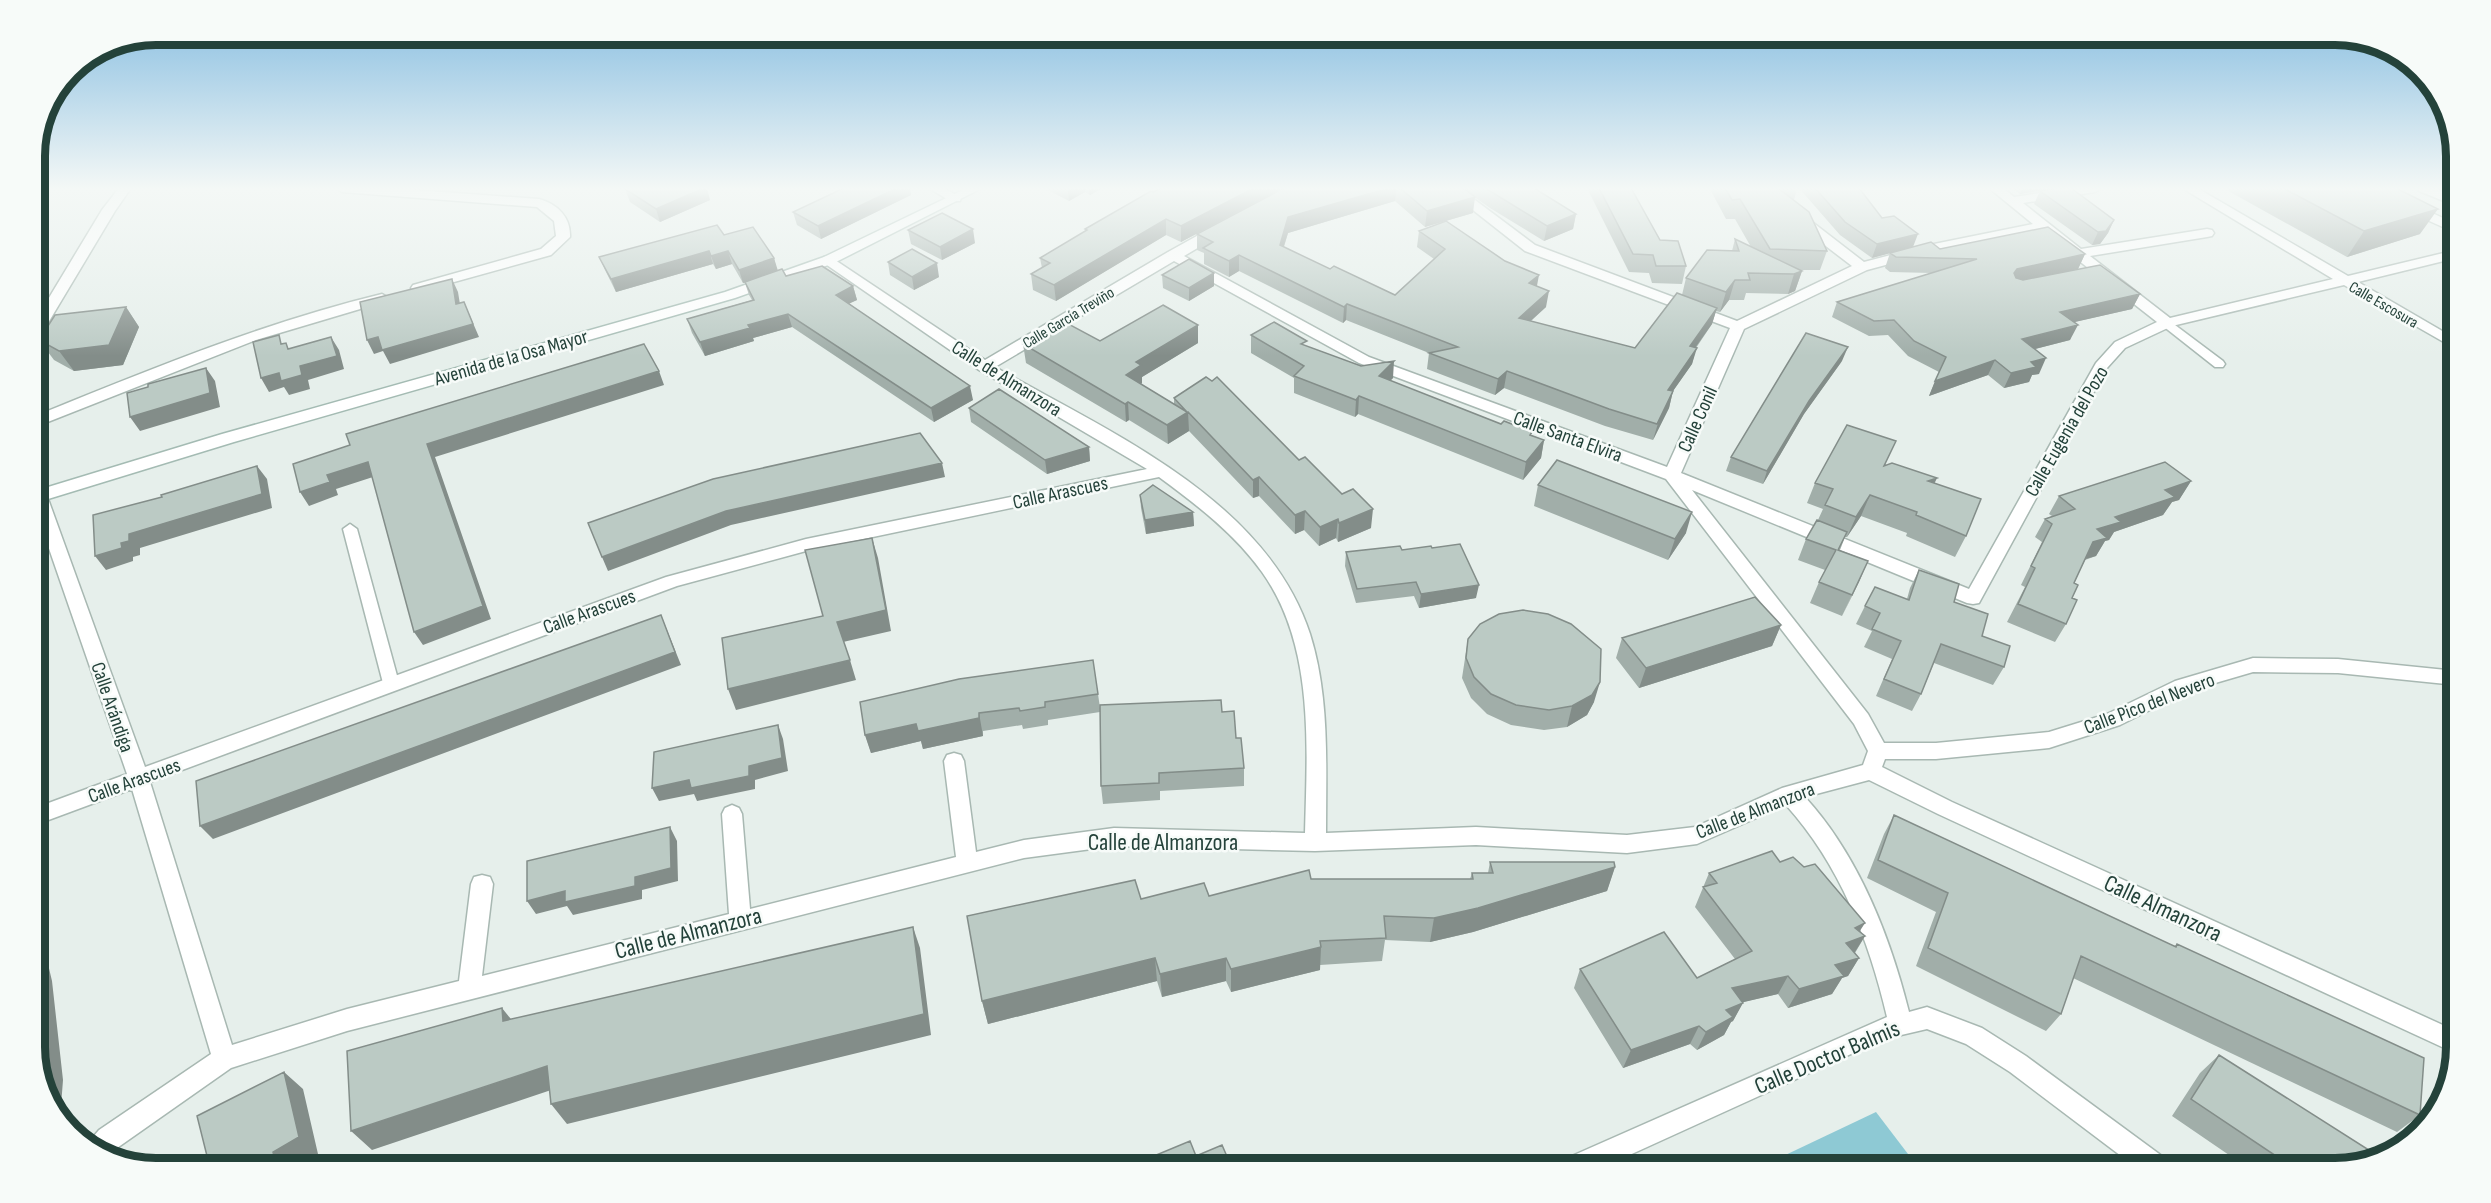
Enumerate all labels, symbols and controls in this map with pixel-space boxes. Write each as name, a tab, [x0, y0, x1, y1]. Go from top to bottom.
street label: Calle Escosura	[2345, 278, 2421, 333]
street label: Calle García Treviño	[1019, 283, 1118, 353]
street label: Avenida de la Osa Mayor	[431, 325, 591, 392]
street label: Calle de Almanzora	[947, 335, 1066, 422]
street label: Calle Eugenia del Pozo	[2020, 362, 2114, 501]
street label: Calle Conil	[1673, 383, 1723, 456]
street label: Calle Santa Elvira	[1510, 406, 1625, 468]
street label: Calle Arascues	[1010, 471, 1110, 515]
street label: Calle Arascues	[540, 584, 639, 640]
street label: Calle Arándiga	[85, 659, 139, 756]
street label: Calle Pico del Nevero	[2081, 668, 2218, 740]
street label: Calle Arascues	[85, 753, 184, 809]
street label: Calle de Almanzora	[1693, 777, 1818, 845]
street label: Calle de Almanzora	[1088, 828, 1238, 857]
street label: Calle Almanzora	[2099, 869, 2226, 948]
street label: Calle de Almanzora	[612, 901, 765, 966]
street label: Calle Doctor Balmis	[1750, 1014, 1904, 1101]

